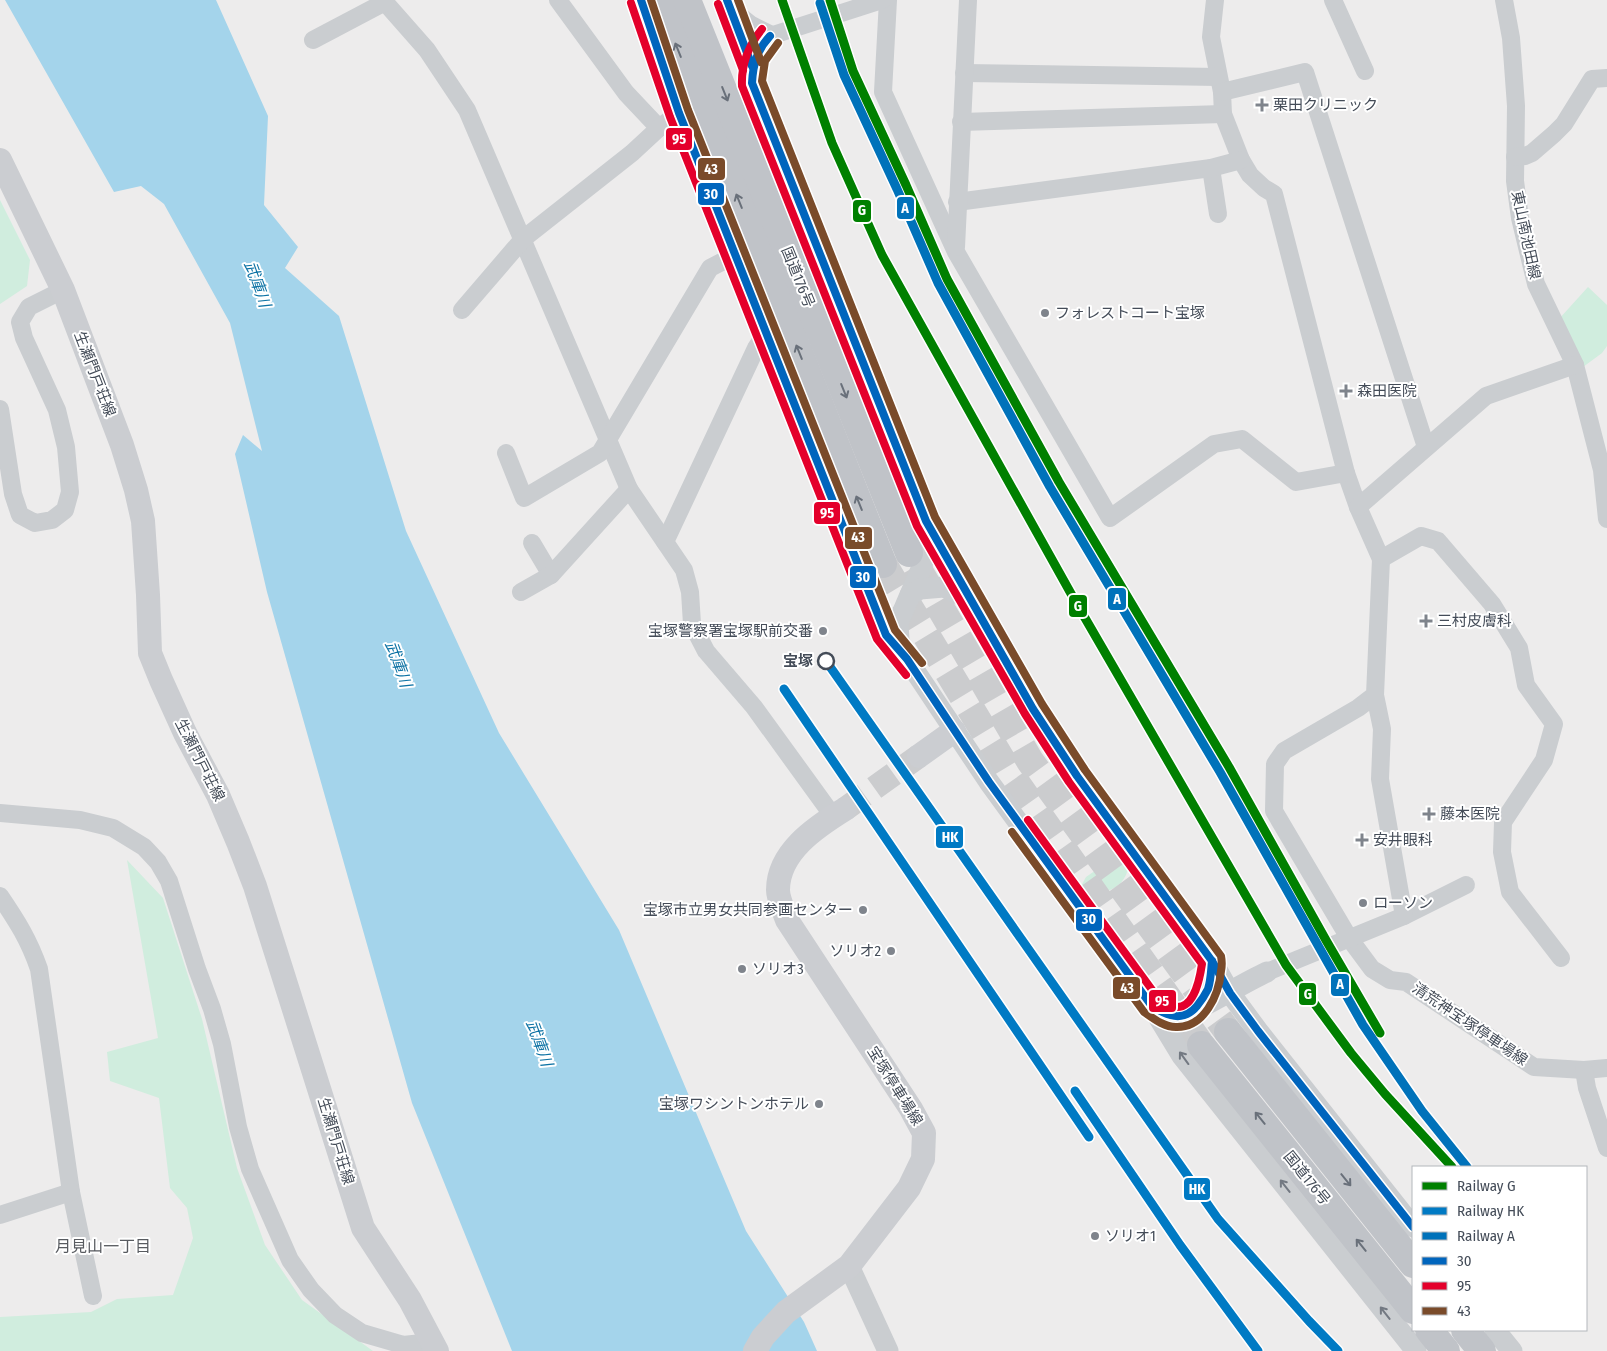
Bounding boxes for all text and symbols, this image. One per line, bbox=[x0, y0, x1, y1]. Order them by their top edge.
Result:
one-way arrow bbox=[673, 43, 683, 58]
one-way arrow bbox=[721, 86, 730, 101]
place label: 栗田クリニック bbox=[1273, 96, 1378, 114]
marker: 栗田クリニック bbox=[1255, 98, 1269, 112]
line badge: 95 bbox=[665, 127, 693, 151]
text: 95 bbox=[672, 131, 686, 148]
line badge: 43 bbox=[697, 157, 726, 181]
text: 43 bbox=[704, 161, 718, 178]
line badge: 30 bbox=[697, 182, 725, 206]
text: 30 bbox=[703, 186, 718, 203]
street label: 東山南池田線 bbox=[1508, 189, 1544, 281]
one-way arrow bbox=[733, 194, 743, 209]
line badge: A bbox=[896, 196, 915, 220]
line badge: G bbox=[852, 199, 872, 223]
text: A bbox=[900, 200, 909, 217]
text: G bbox=[858, 202, 866, 219]
street label: 国道176号 bbox=[778, 244, 818, 310]
water label: 武庫川 bbox=[240, 258, 275, 312]
place label: フォレストコート宝塚 bbox=[1055, 304, 1205, 322]
marker: フォレストコート宝塚 bbox=[1039, 307, 1051, 319]
street label: 生瀬門戸荘線 bbox=[70, 329, 120, 419]
one-way arrow bbox=[793, 345, 803, 360]
place label: 森田医院 bbox=[1357, 382, 1417, 400]
one-way arrow bbox=[840, 383, 849, 398]
marker: 森田医院 bbox=[1339, 384, 1353, 398]
one-way arrow bbox=[854, 495, 863, 511]
line badge: 95 bbox=[813, 501, 841, 525]
text: 95 bbox=[820, 505, 834, 522]
line badge: 43 bbox=[844, 526, 873, 550]
text: 43 bbox=[851, 529, 865, 546]
line badge: 30 bbox=[849, 565, 877, 589]
text: 30 bbox=[855, 569, 870, 586]
line badge: A bbox=[1107, 587, 1127, 611]
text: A bbox=[1112, 591, 1121, 608]
line badge: G bbox=[1068, 594, 1088, 618]
text: G bbox=[1074, 598, 1082, 615]
place label: 三村皮膚科 bbox=[1437, 612, 1512, 630]
marker: 三村皮膚科 bbox=[1419, 614, 1433, 628]
place label: 宝塚警察署宝塚駅前交番 bbox=[648, 622, 813, 640]
marker: 宝塚警察署宝塚駅前交番 bbox=[817, 625, 829, 637]
water label: 武庫川 bbox=[381, 638, 416, 692]
place label: 宝塚 bbox=[783, 652, 813, 670]
marker: 宝塚 bbox=[817, 652, 835, 670]
street label: 生瀬門戸荘線 bbox=[172, 716, 228, 804]
place label: 藤本医院 bbox=[1440, 805, 1500, 823]
marker: 藤本医院 bbox=[1422, 807, 1436, 821]
line badge: HK bbox=[935, 825, 964, 849]
text: HK bbox=[942, 829, 959, 846]
place label: 安井眼科 bbox=[1373, 831, 1433, 849]
marker: 安井眼科 bbox=[1355, 833, 1369, 847]
place label: ローソン bbox=[1373, 894, 1433, 912]
marker: ローソン bbox=[1357, 897, 1369, 909]
place label: 宝塚市立男女共同参画センター bbox=[643, 901, 853, 919]
marker: 宝塚市立男女共同参画センター bbox=[857, 904, 869, 916]
line badge: 30 bbox=[1075, 908, 1103, 932]
text: 30 bbox=[1081, 911, 1096, 928]
place label: ソリオ2 bbox=[829, 942, 881, 960]
marker: ソリオ2 bbox=[885, 945, 897, 957]
place label: ソリオ3 bbox=[752, 960, 804, 978]
marker: ソリオ3 bbox=[736, 963, 748, 975]
line badge: A bbox=[1330, 973, 1350, 997]
line badge: 43 bbox=[1112, 976, 1141, 1000]
text: A bbox=[1335, 976, 1344, 993]
street label: 清荒神宝塚停車場線 bbox=[1409, 979, 1531, 1069]
text: 43 bbox=[1120, 980, 1134, 997]
line badge: G bbox=[1298, 982, 1317, 1006]
text: G bbox=[1304, 986, 1312, 1003]
line badge: 95 bbox=[1148, 989, 1177, 1013]
text: 95 bbox=[1155, 993, 1169, 1010]
water label: 武庫川 bbox=[522, 1017, 557, 1071]
street label: 宝塚停車場線 bbox=[864, 1043, 926, 1129]
one-way arrow bbox=[1179, 1052, 1190, 1065]
street label: 生瀬門戸荘線 bbox=[314, 1095, 358, 1187]
place label: 宝塚ワシントンホテル bbox=[659, 1095, 809, 1113]
marker: 宝塚ワシントンホテル bbox=[813, 1098, 825, 1110]
one-way arrow bbox=[1254, 1112, 1265, 1125]
street label: 国道176号 bbox=[1280, 1147, 1334, 1209]
legend bbox=[1412, 1166, 1587, 1331]
one-way arrow bbox=[1340, 1173, 1351, 1186]
line badge: HK bbox=[1183, 1177, 1211, 1201]
text: Railway G bbox=[1457, 1177, 1516, 1195]
one-way arrow bbox=[1279, 1180, 1290, 1193]
text: HK bbox=[1189, 1181, 1206, 1198]
text: Railway HK bbox=[1457, 1202, 1524, 1220]
place label: ソリオ1 bbox=[1105, 1227, 1156, 1245]
text: Railway A bbox=[1457, 1227, 1515, 1245]
marker: ソリオ1 bbox=[1089, 1230, 1101, 1242]
district label: 月見山一丁目 bbox=[55, 1237, 151, 1256]
one-way arrow bbox=[1355, 1239, 1366, 1252]
text: 30 bbox=[1457, 1252, 1472, 1270]
text: 95 bbox=[1457, 1277, 1471, 1295]
text: 43 bbox=[1457, 1302, 1471, 1320]
one-way arrow bbox=[1380, 1307, 1391, 1320]

